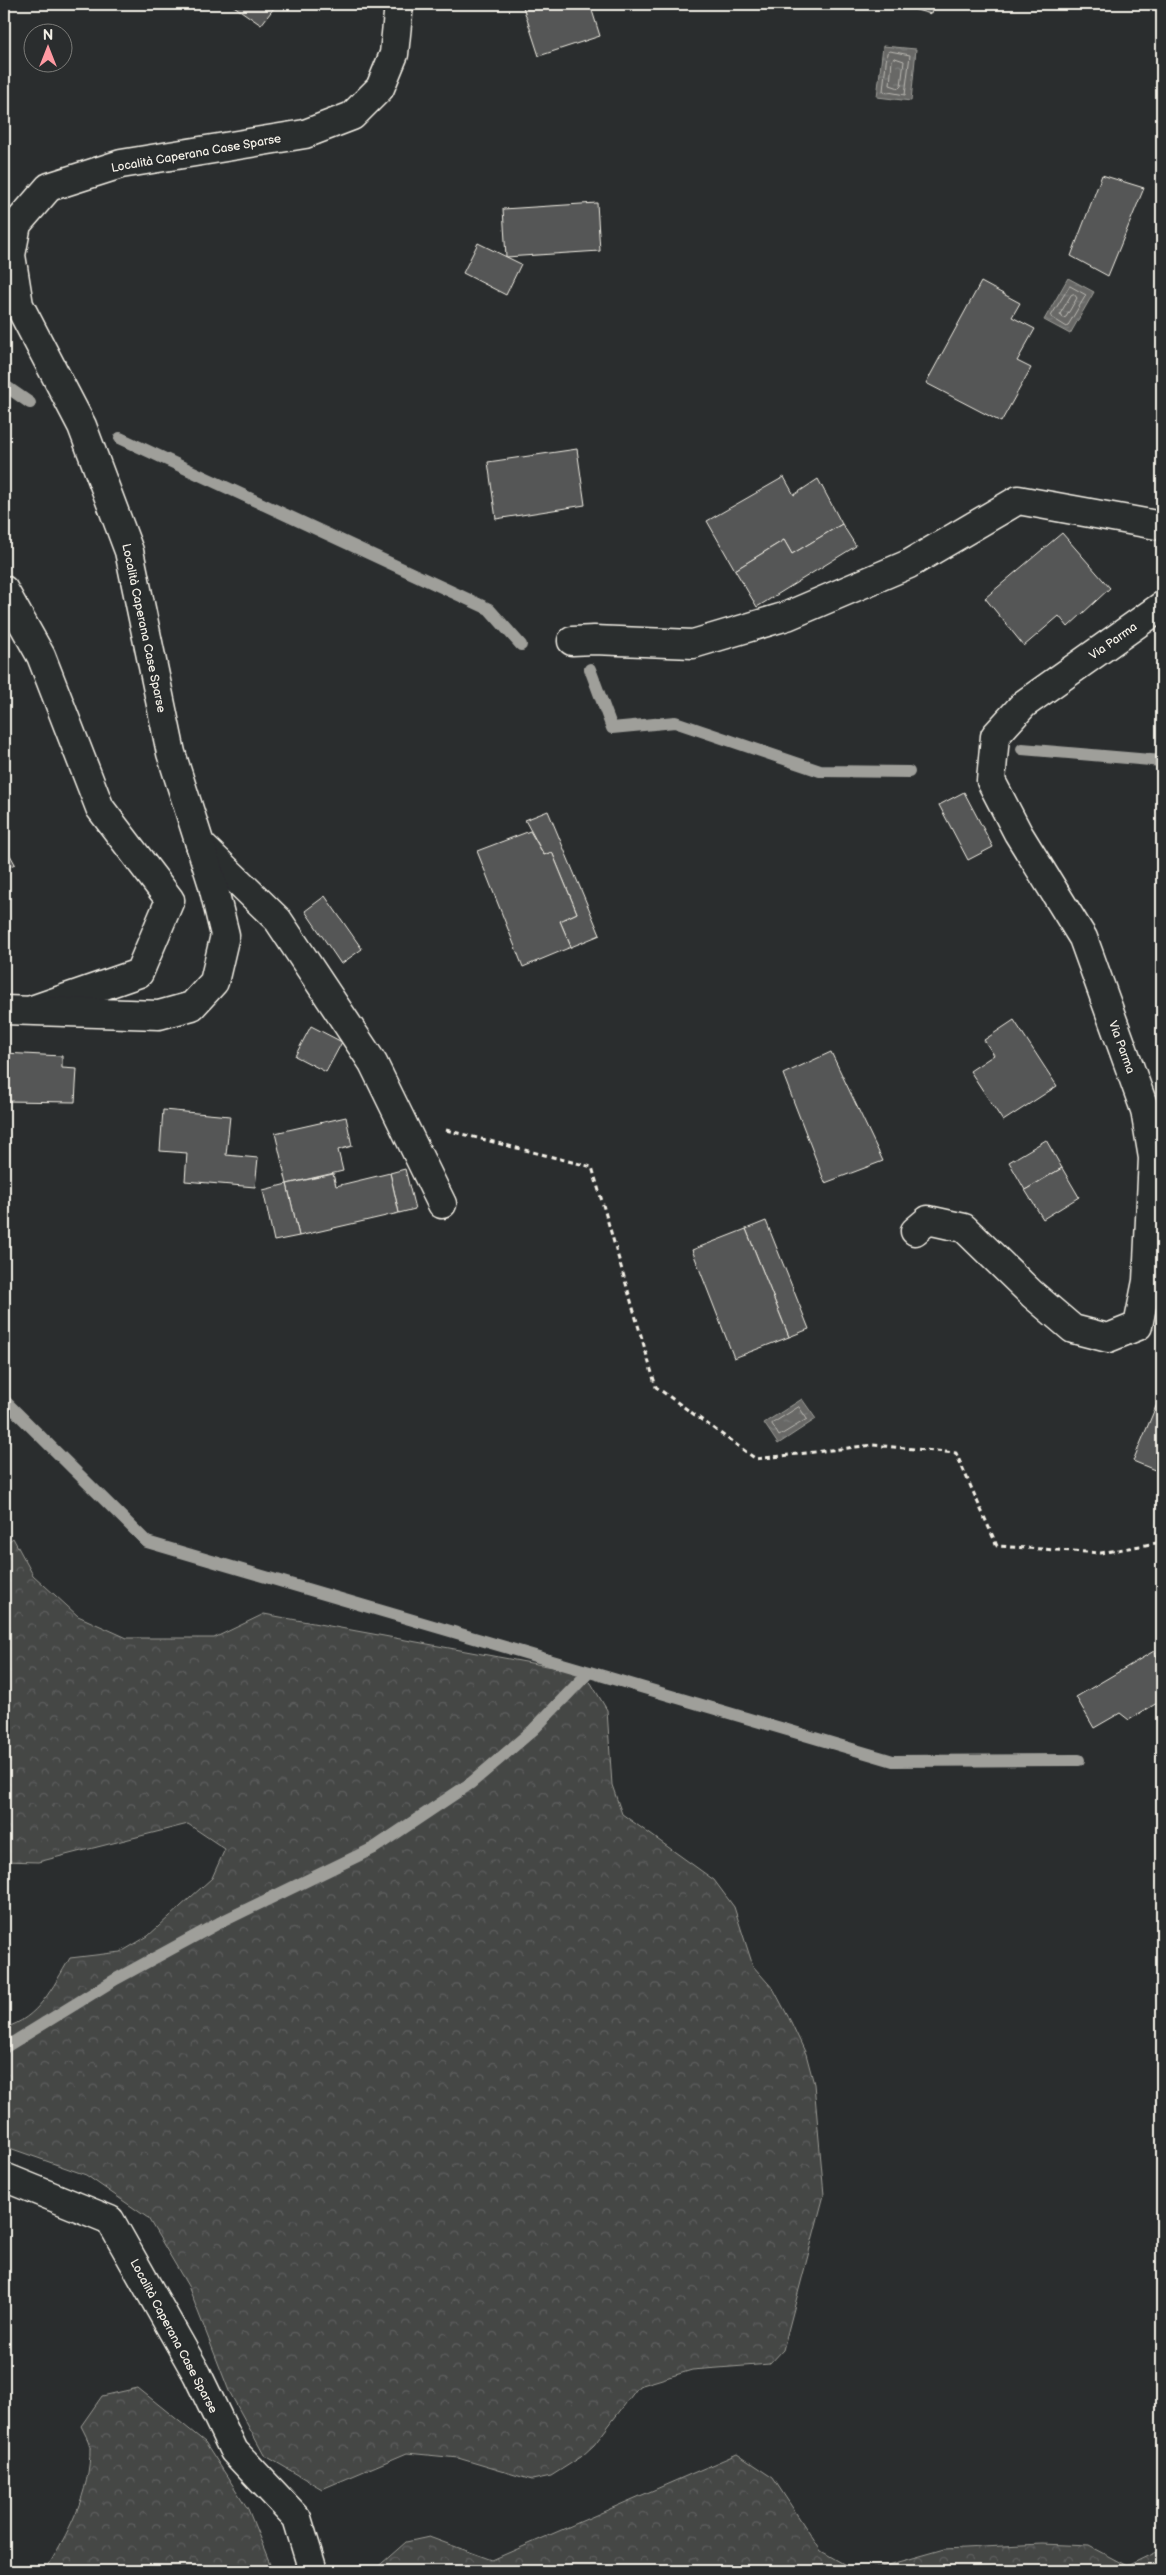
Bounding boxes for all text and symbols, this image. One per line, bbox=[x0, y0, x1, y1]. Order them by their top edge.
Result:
north arrow bbox=[22, 22, 72, 72]
text: N bbox=[43, 27, 53, 44]
street label: Località Caperana Case Sparse bbox=[110, 131, 282, 176]
street label: Località Caperana Case Sparse bbox=[118, 542, 169, 714]
street label: Via Parma bbox=[1086, 619, 1140, 663]
street label: Via Parma bbox=[1105, 1019, 1138, 1076]
street label: Località Caperana Case Sparse bbox=[126, 2257, 221, 2416]

